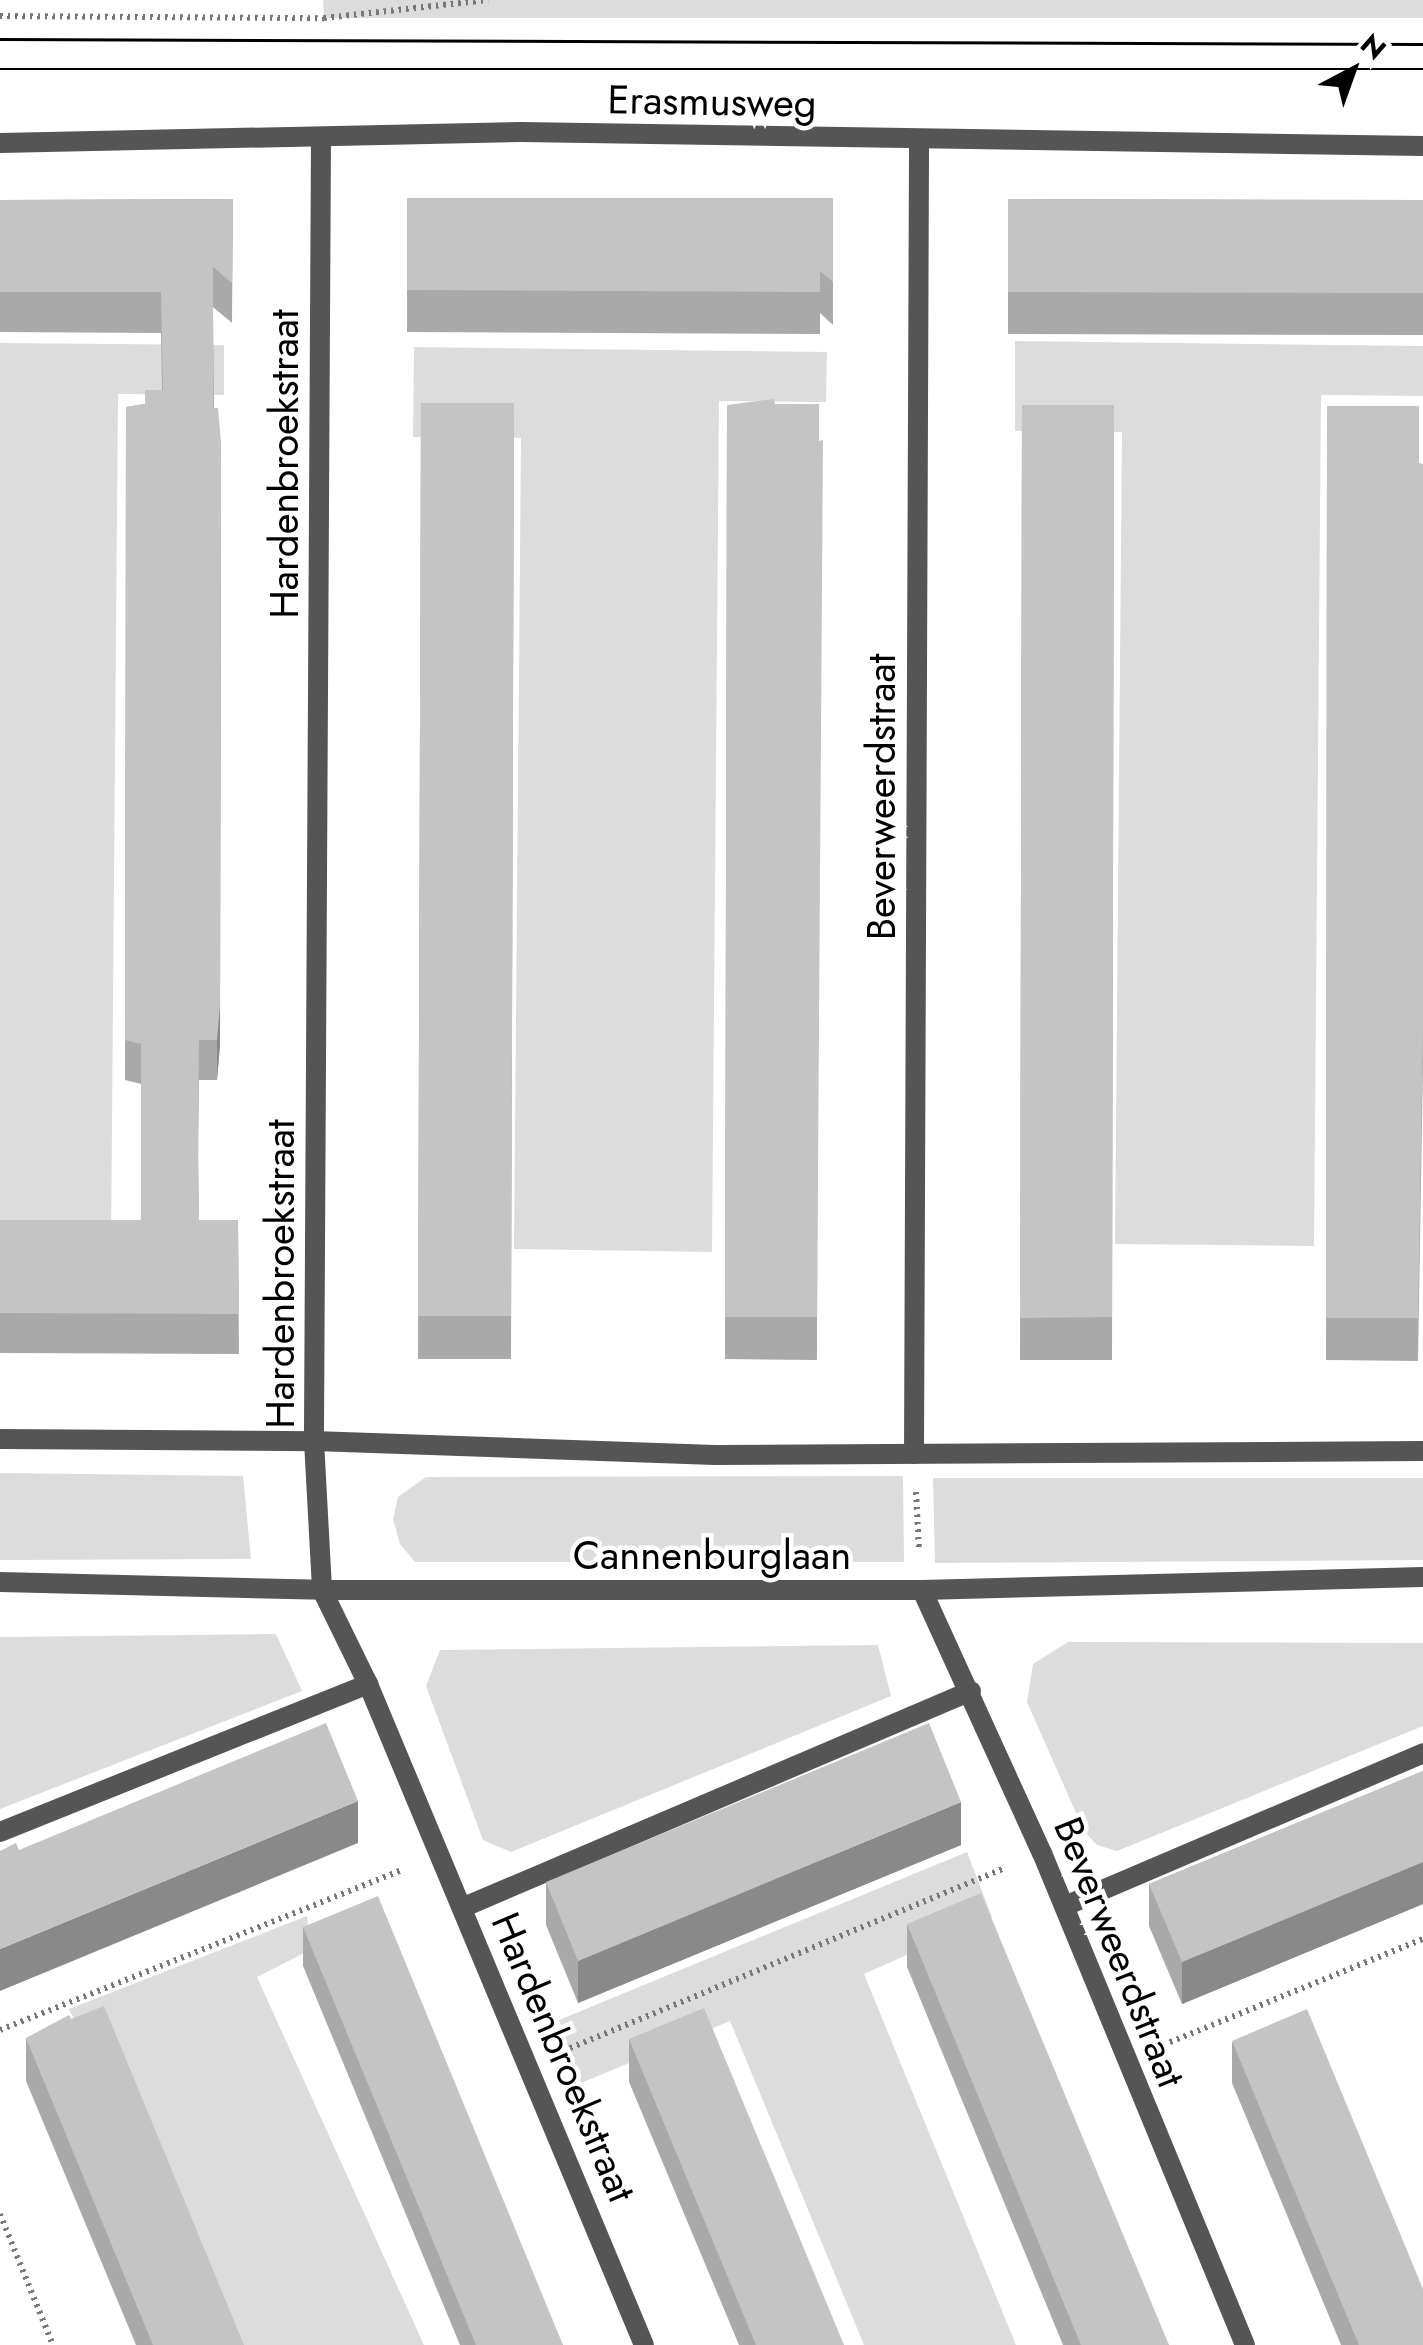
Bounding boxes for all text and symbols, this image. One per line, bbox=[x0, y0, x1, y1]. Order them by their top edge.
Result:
north arrow bbox=[1303, 20, 1403, 120]
text: N bbox=[1351, 24, 1395, 70]
street label: Erasmusweg bbox=[607, 75, 817, 127]
street label: Hardenbroekstraat bbox=[260, 309, 308, 619]
street label: Beverweerdstraat bbox=[857, 654, 905, 940]
street label: Hardenbroekstraat bbox=[256, 1119, 304, 1429]
street label: Cannenburglaan bbox=[573, 1531, 851, 1579]
street label: Beverweerdstraat bbox=[1044, 1810, 1196, 2094]
street label: Hardenbroekstraat bbox=[481, 1905, 647, 2209]

